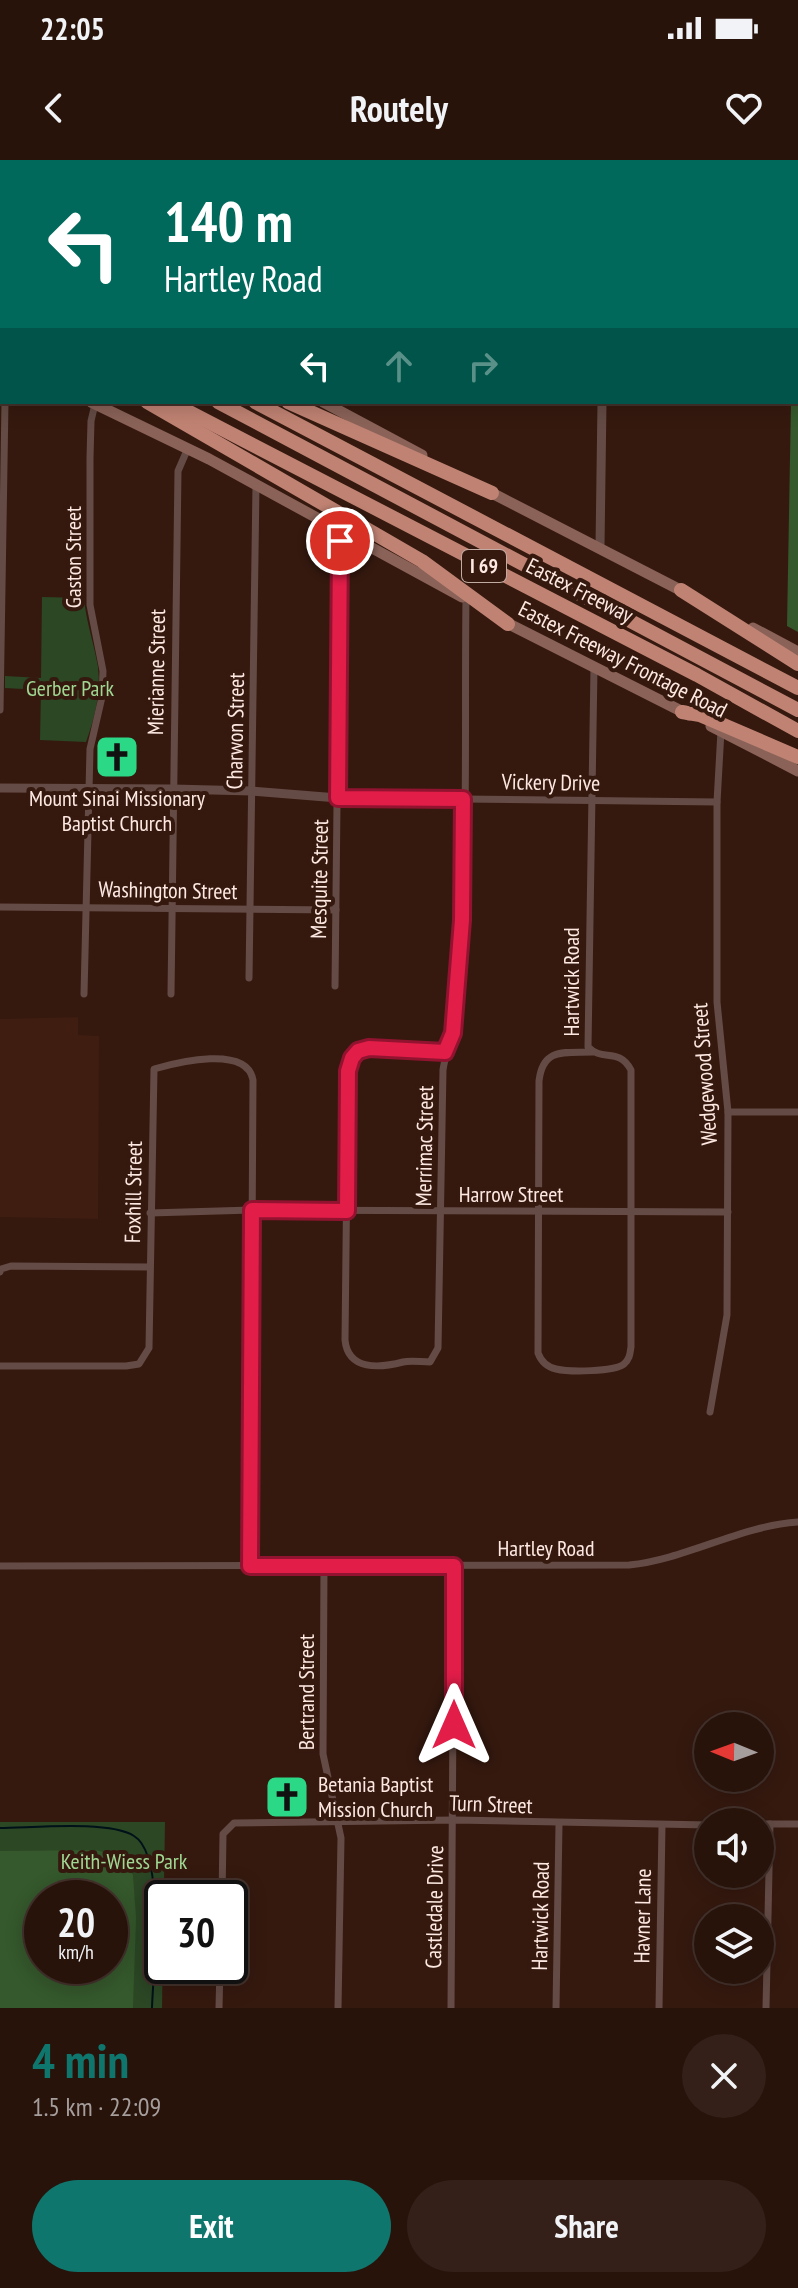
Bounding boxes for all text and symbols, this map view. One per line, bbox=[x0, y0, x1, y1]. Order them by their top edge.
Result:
text: 22:05 bbox=[40, 9, 105, 48]
text: Routely bbox=[350, 85, 448, 132]
icon: back bbox=[32, 86, 76, 130]
icon: heart bbox=[722, 86, 766, 130]
text: 140 m bbox=[164, 185, 293, 257]
icon: left bbox=[32, 192, 136, 296]
text: Hartley Road bbox=[164, 255, 323, 302]
icon: left bbox=[293, 344, 337, 388]
icon: ahead bbox=[377, 344, 421, 388]
icon: right bbox=[461, 344, 505, 388]
street label: Gaston Street bbox=[59, 506, 87, 608]
pin bbox=[306, 507, 374, 575]
icon: arrive bbox=[318, 519, 362, 563]
road number: I 69 bbox=[462, 550, 506, 582]
street label: Eastex Freeway bbox=[522, 551, 639, 629]
street label: Eastex Freeway Frontage Road bbox=[514, 594, 732, 724]
street label: Mierianne Street bbox=[141, 609, 171, 735]
street label: Charwon Street bbox=[220, 672, 250, 790]
park label: Gerber Park bbox=[26, 674, 114, 702]
church icon: Mount Sinai Missionary Baptist Church bbox=[93, 733, 141, 781]
street label: Vickery Drive bbox=[501, 767, 600, 797]
place label: Mount Sinai Missionary Baptist Church bbox=[29, 784, 206, 837]
street label: Mesquite Street bbox=[304, 819, 334, 939]
street label: Washington Street bbox=[98, 875, 238, 905]
street label: Hartwick Road bbox=[557, 928, 585, 1037]
street label: Wedgewood Street bbox=[685, 1002, 723, 1146]
street label: Merrimac Street bbox=[409, 1085, 439, 1207]
street label: Foxhill Street bbox=[118, 1141, 148, 1243]
street label: Harrow Street bbox=[459, 1180, 563, 1208]
street label: Hartley Road bbox=[498, 1534, 594, 1562]
street label: Bertrand Street bbox=[292, 1634, 320, 1750]
position arrow bbox=[412, 1683, 496, 1767]
north arrow bbox=[694, 1712, 774, 1792]
map controls bbox=[694, 1712, 774, 1984]
place label: Betania Baptist Mission Church bbox=[318, 1770, 433, 1823]
church icon: Betania Baptist Mission Church bbox=[263, 1773, 311, 1821]
street label: Turn Street bbox=[449, 1789, 533, 1819]
button: sound bbox=[694, 1808, 774, 1888]
street label: Castledale Drive bbox=[419, 1845, 449, 1969]
park label: Keith-Wiess Park bbox=[61, 1847, 188, 1875]
street label: Hartwick Road bbox=[525, 1861, 555, 1971]
street label: Havner Lane bbox=[627, 1868, 657, 1964]
speed limit sign: 30 bbox=[144, 1880, 248, 1984]
text: 20 bbox=[57, 1896, 95, 1948]
button: layers bbox=[694, 1904, 774, 1984]
text: km/h bbox=[58, 1939, 94, 1965]
text: 4 min bbox=[32, 2029, 129, 2091]
button: close bbox=[682, 2034, 766, 2118]
text: 1.5 km · 22:09 bbox=[32, 2090, 161, 2123]
button: Exit bbox=[32, 2180, 391, 2272]
button: Share bbox=[407, 2180, 766, 2272]

